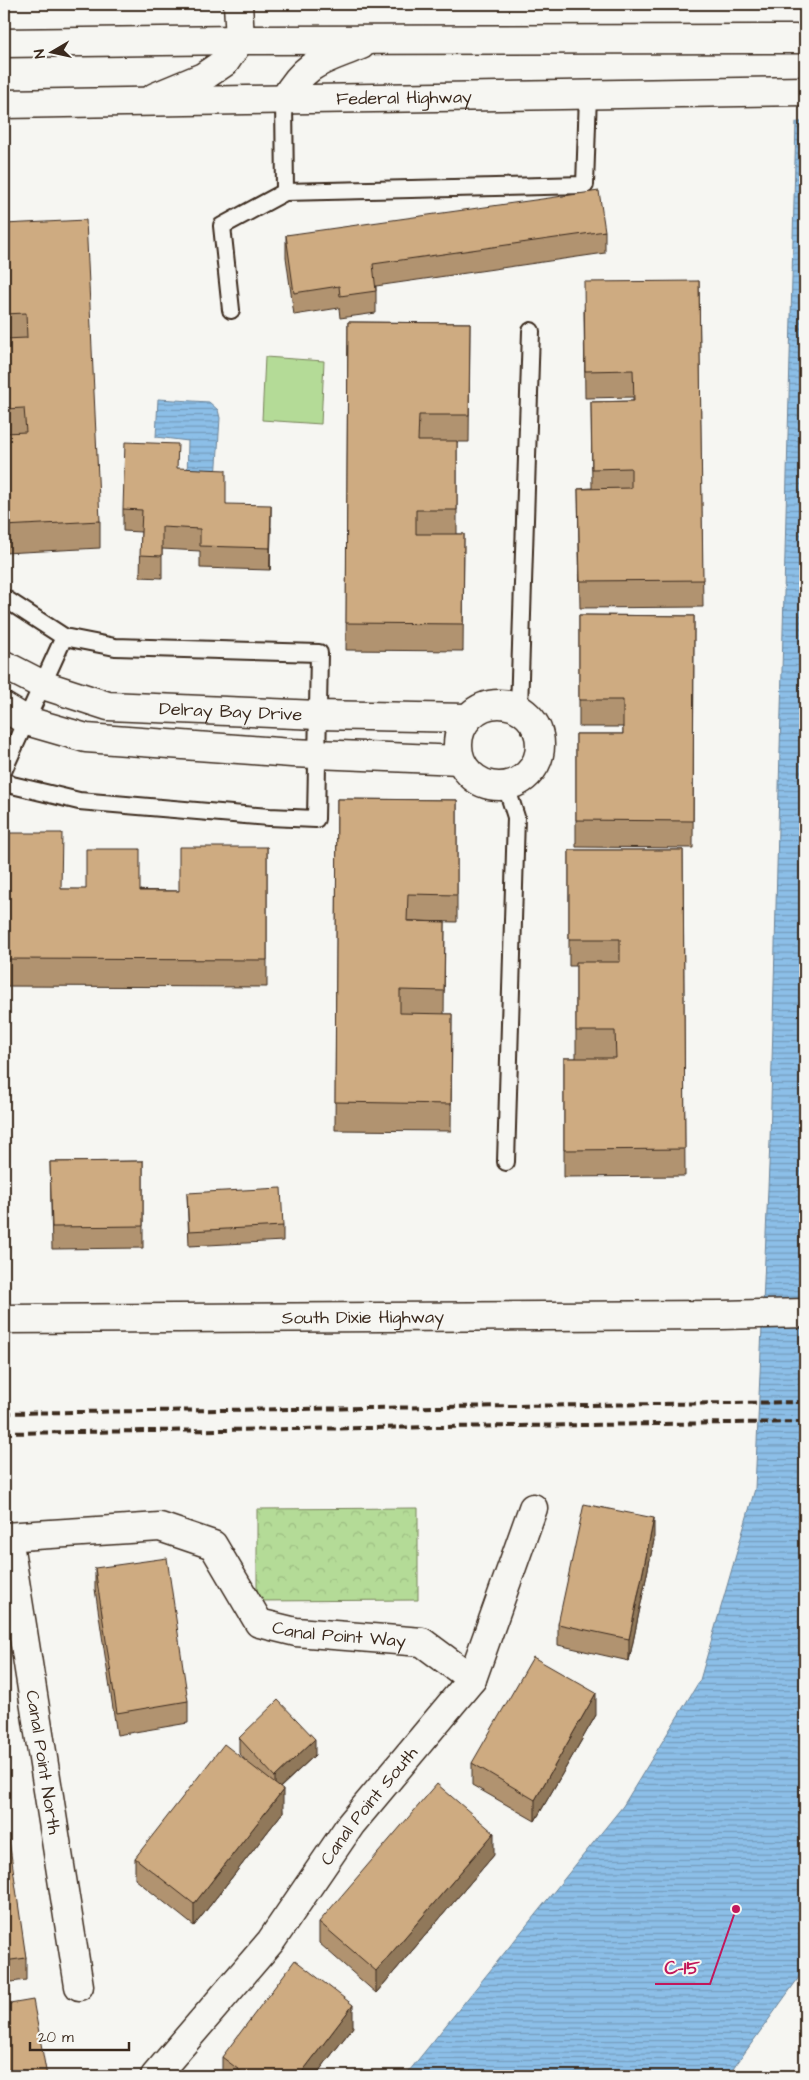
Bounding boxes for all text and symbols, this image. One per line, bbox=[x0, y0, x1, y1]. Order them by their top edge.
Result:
north arrow bbox=[28, 28, 78, 78]
text: N bbox=[30, 48, 51, 60]
street label: Federal Highway bbox=[336, 84, 472, 112]
street label: Delray Bay Drive bbox=[159, 696, 303, 727]
street label: South Dixie Highway bbox=[282, 1305, 444, 1331]
street label: Canal Point Way bbox=[270, 1615, 407, 1655]
street label: Canal Point North bbox=[19, 1688, 67, 1836]
street label: Canal Point South bbox=[314, 1741, 424, 1870]
callout: C-15 bbox=[655, 1950, 710, 1984]
text: C-15 bbox=[664, 1955, 700, 1982]
scale bar bbox=[30, 2020, 129, 2052]
text: 20 m bbox=[38, 2027, 74, 2048]

